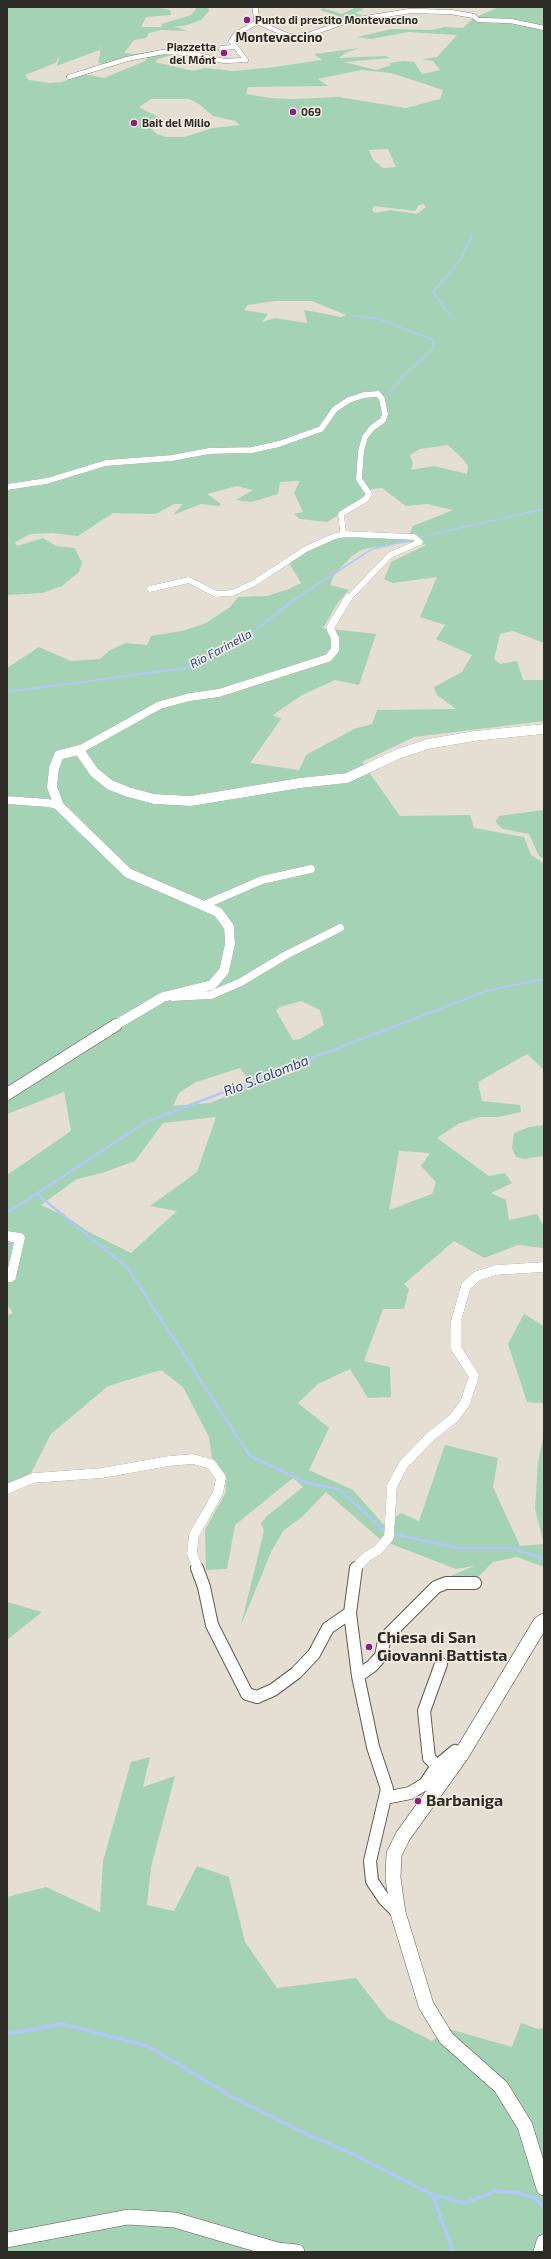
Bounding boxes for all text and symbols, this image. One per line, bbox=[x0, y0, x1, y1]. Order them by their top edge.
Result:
place label: Punto di prestito Montevaccino bbox=[255, 13, 418, 27]
marker: Punto di prestito Montevaccino bbox=[242, 15, 252, 25]
district label: Montevaccino bbox=[236, 30, 322, 46]
place label: Piazzetta del Mónt bbox=[167, 40, 216, 66]
marker: Piazzetta del Mónt bbox=[219, 48, 229, 58]
place label: 069 bbox=[301, 105, 321, 119]
marker: 069 bbox=[288, 107, 298, 117]
place label: Bait del Milio bbox=[142, 116, 210, 130]
marker: Bait del Milio bbox=[129, 118, 139, 128]
water label: Rio Farinella bbox=[188, 627, 254, 671]
water label: Rio S.Colomba bbox=[221, 1052, 311, 1100]
place label: Chiesa di San Giovanni Battista bbox=[377, 1628, 507, 1666]
marker: Chiesa di San Giovanni Battista bbox=[364, 1642, 374, 1652]
place label: Barbaniga bbox=[426, 1791, 503, 1811]
marker: Barbaniga bbox=[413, 1796, 423, 1806]

